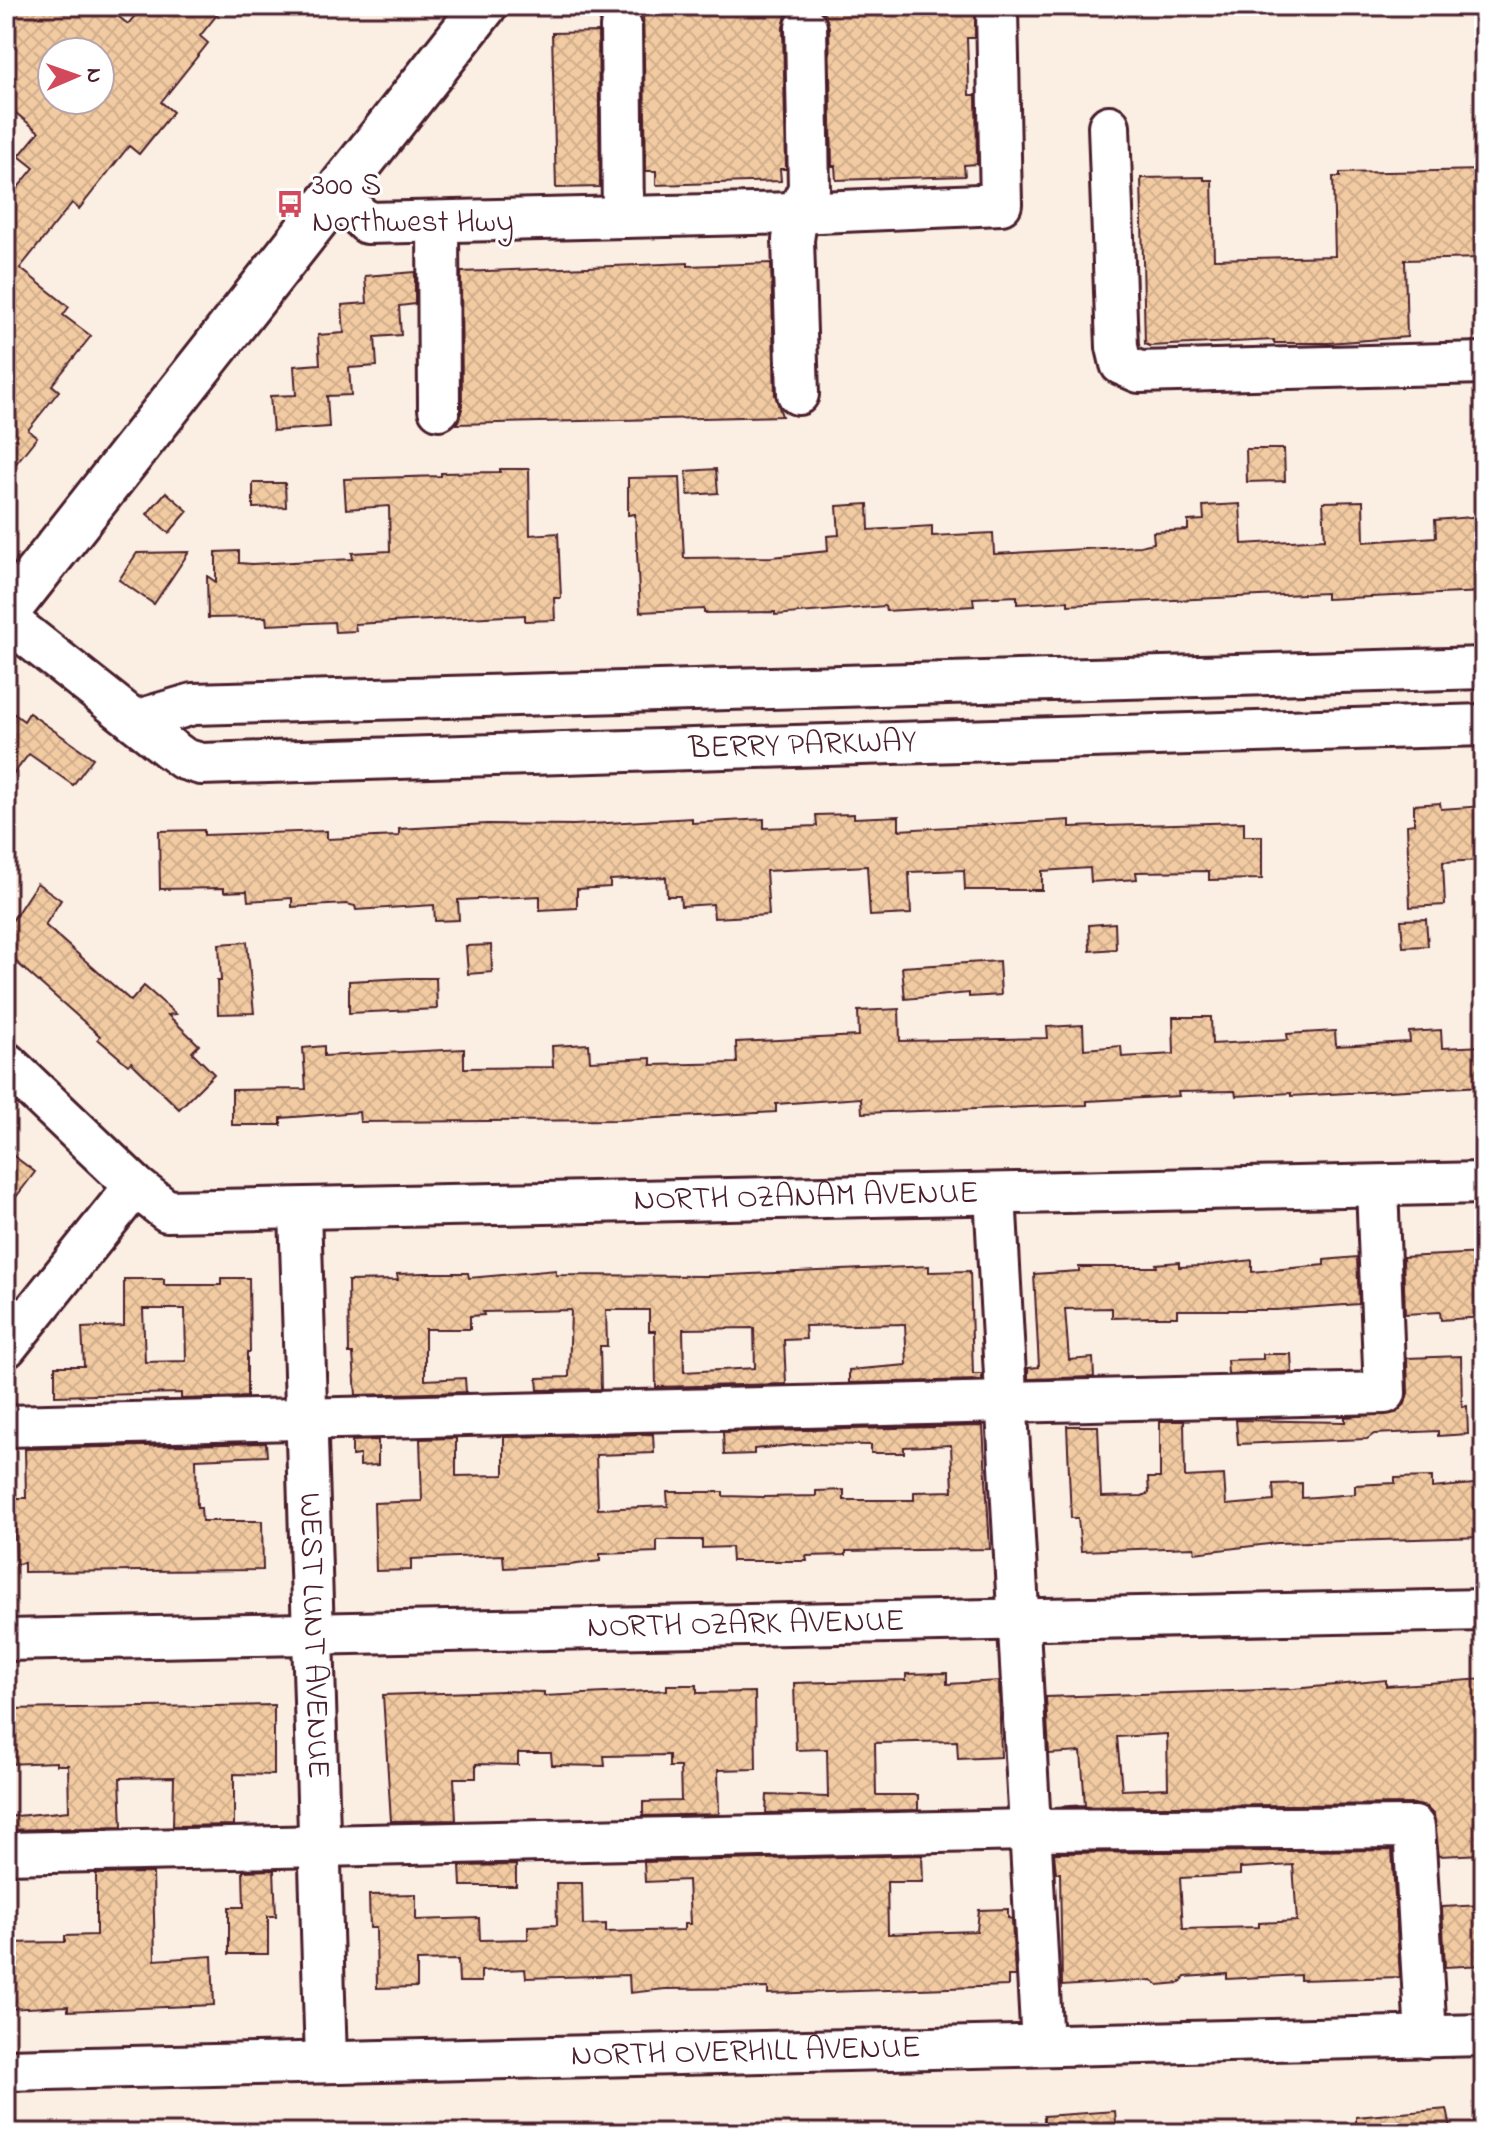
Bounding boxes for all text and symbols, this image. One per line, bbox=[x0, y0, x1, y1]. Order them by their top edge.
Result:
north arrow bbox=[36, 36, 116, 116]
text: N bbox=[77, 67, 109, 83]
place label: 300 S Northwest Hwy bbox=[312, 163, 514, 247]
bus stop icon: 300 S Northwest Hwy bbox=[275, 189, 305, 219]
street label: BERRY PARKWAY bbox=[687, 719, 917, 773]
street label: NORTH OZANAM AVENUE bbox=[633, 1170, 979, 1225]
street label: WEST LUNT AVENUE bbox=[285, 1492, 341, 1780]
street label: NORTH OZARK AVENUE bbox=[587, 1598, 905, 1652]
street label: NORTH OVERHILL AVENUE bbox=[570, 2025, 921, 2080]

